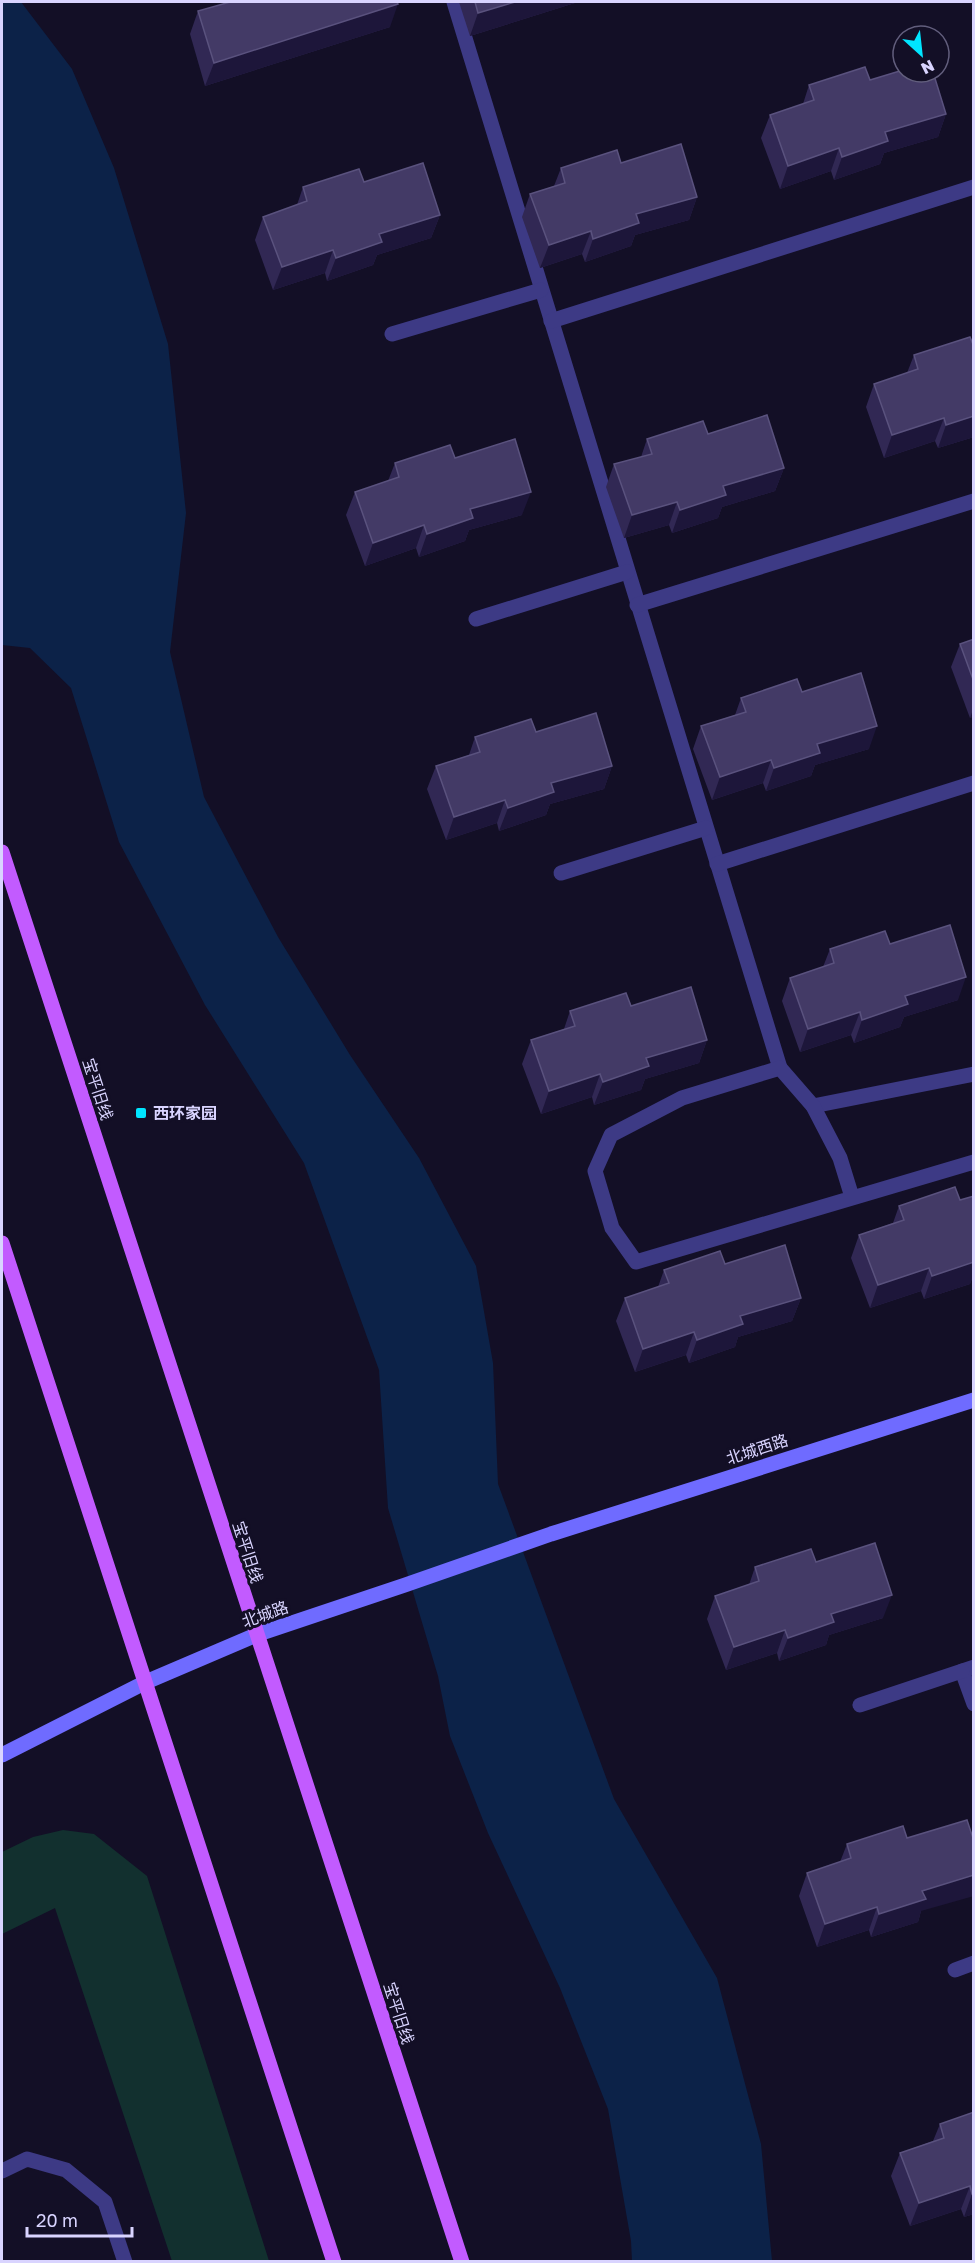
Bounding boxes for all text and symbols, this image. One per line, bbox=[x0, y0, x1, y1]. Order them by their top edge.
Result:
north arrow bbox=[891, 24, 951, 84]
text: N bbox=[918, 56, 938, 79]
street label: 宝平旧线 bbox=[79, 1055, 117, 1123]
place label: 西环家园 bbox=[153, 1103, 217, 1123]
marker: 西环家园 bbox=[134, 1106, 148, 1120]
street label: 北城西路 bbox=[723, 1430, 791, 1468]
street label: 宝平旧线 bbox=[229, 1518, 267, 1586]
street label: 北城路 bbox=[239, 1596, 291, 1632]
street label: 宝平旧线 bbox=[380, 1979, 418, 2047]
scale bar bbox=[27, 2200, 132, 2238]
text: 20 m bbox=[36, 2209, 78, 2231]

